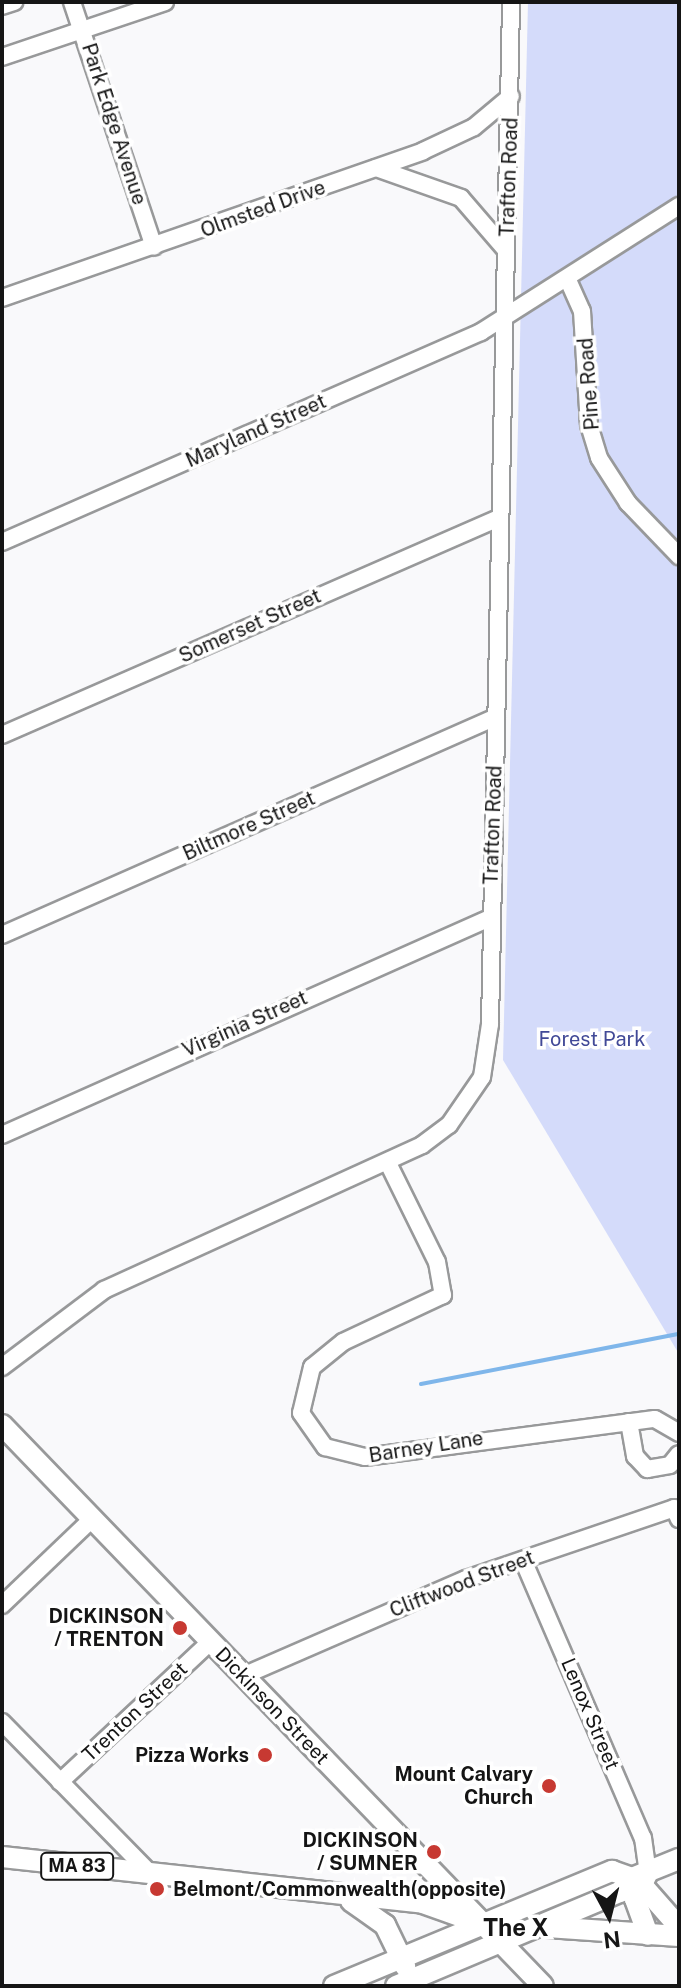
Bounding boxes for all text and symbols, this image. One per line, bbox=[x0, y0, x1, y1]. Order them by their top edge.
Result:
street label: Park Edge Avenue bbox=[77, 40, 151, 208]
street label: Trafton Road bbox=[495, 117, 523, 237]
street label: Olmsted Drive bbox=[197, 175, 329, 243]
street label: Pine Road bbox=[574, 337, 604, 431]
street label: Maryland Street bbox=[182, 389, 330, 473]
street label: Somerset Street bbox=[175, 584, 325, 668]
street label: Trafton Road bbox=[479, 765, 507, 885]
street label: Biltmore Street bbox=[179, 786, 319, 866]
street label: Virginia Street bbox=[179, 986, 311, 1062]
park label: Forest Park bbox=[539, 1027, 645, 1051]
street label: Barney Lane bbox=[367, 1426, 485, 1468]
street label: Cliftwood Street bbox=[386, 1545, 538, 1623]
place label: DICKINSON / TRENTON bbox=[48, 1604, 164, 1651]
marker: DICKINSON / TRENTON bbox=[171, 1619, 189, 1637]
street label: Dickinson Street bbox=[210, 1642, 334, 1770]
street label: Lenox Street bbox=[556, 1654, 624, 1774]
street label: Trenton Street bbox=[77, 1657, 193, 1767]
place label: Pizza Works bbox=[135, 1743, 249, 1767]
marker: Pizza Works bbox=[256, 1746, 274, 1764]
place label: Mount Calvary Church bbox=[395, 1762, 533, 1809]
marker: Mount Calvary Church bbox=[540, 1777, 558, 1795]
place label: DICKINSON / SUMNER bbox=[302, 1828, 418, 1875]
marker: DICKINSON / SUMNER bbox=[425, 1843, 443, 1861]
road number: MA 83 bbox=[39, 1852, 115, 1880]
north arrow bbox=[569, 1876, 649, 1956]
place label: Belmont/Commonwealth(opposite) bbox=[173, 1877, 507, 1901]
marker: Belmont/Commonwealth(opposite) bbox=[148, 1880, 166, 1898]
district label: The X bbox=[483, 1914, 549, 1942]
text: N bbox=[602, 1926, 622, 1954]

